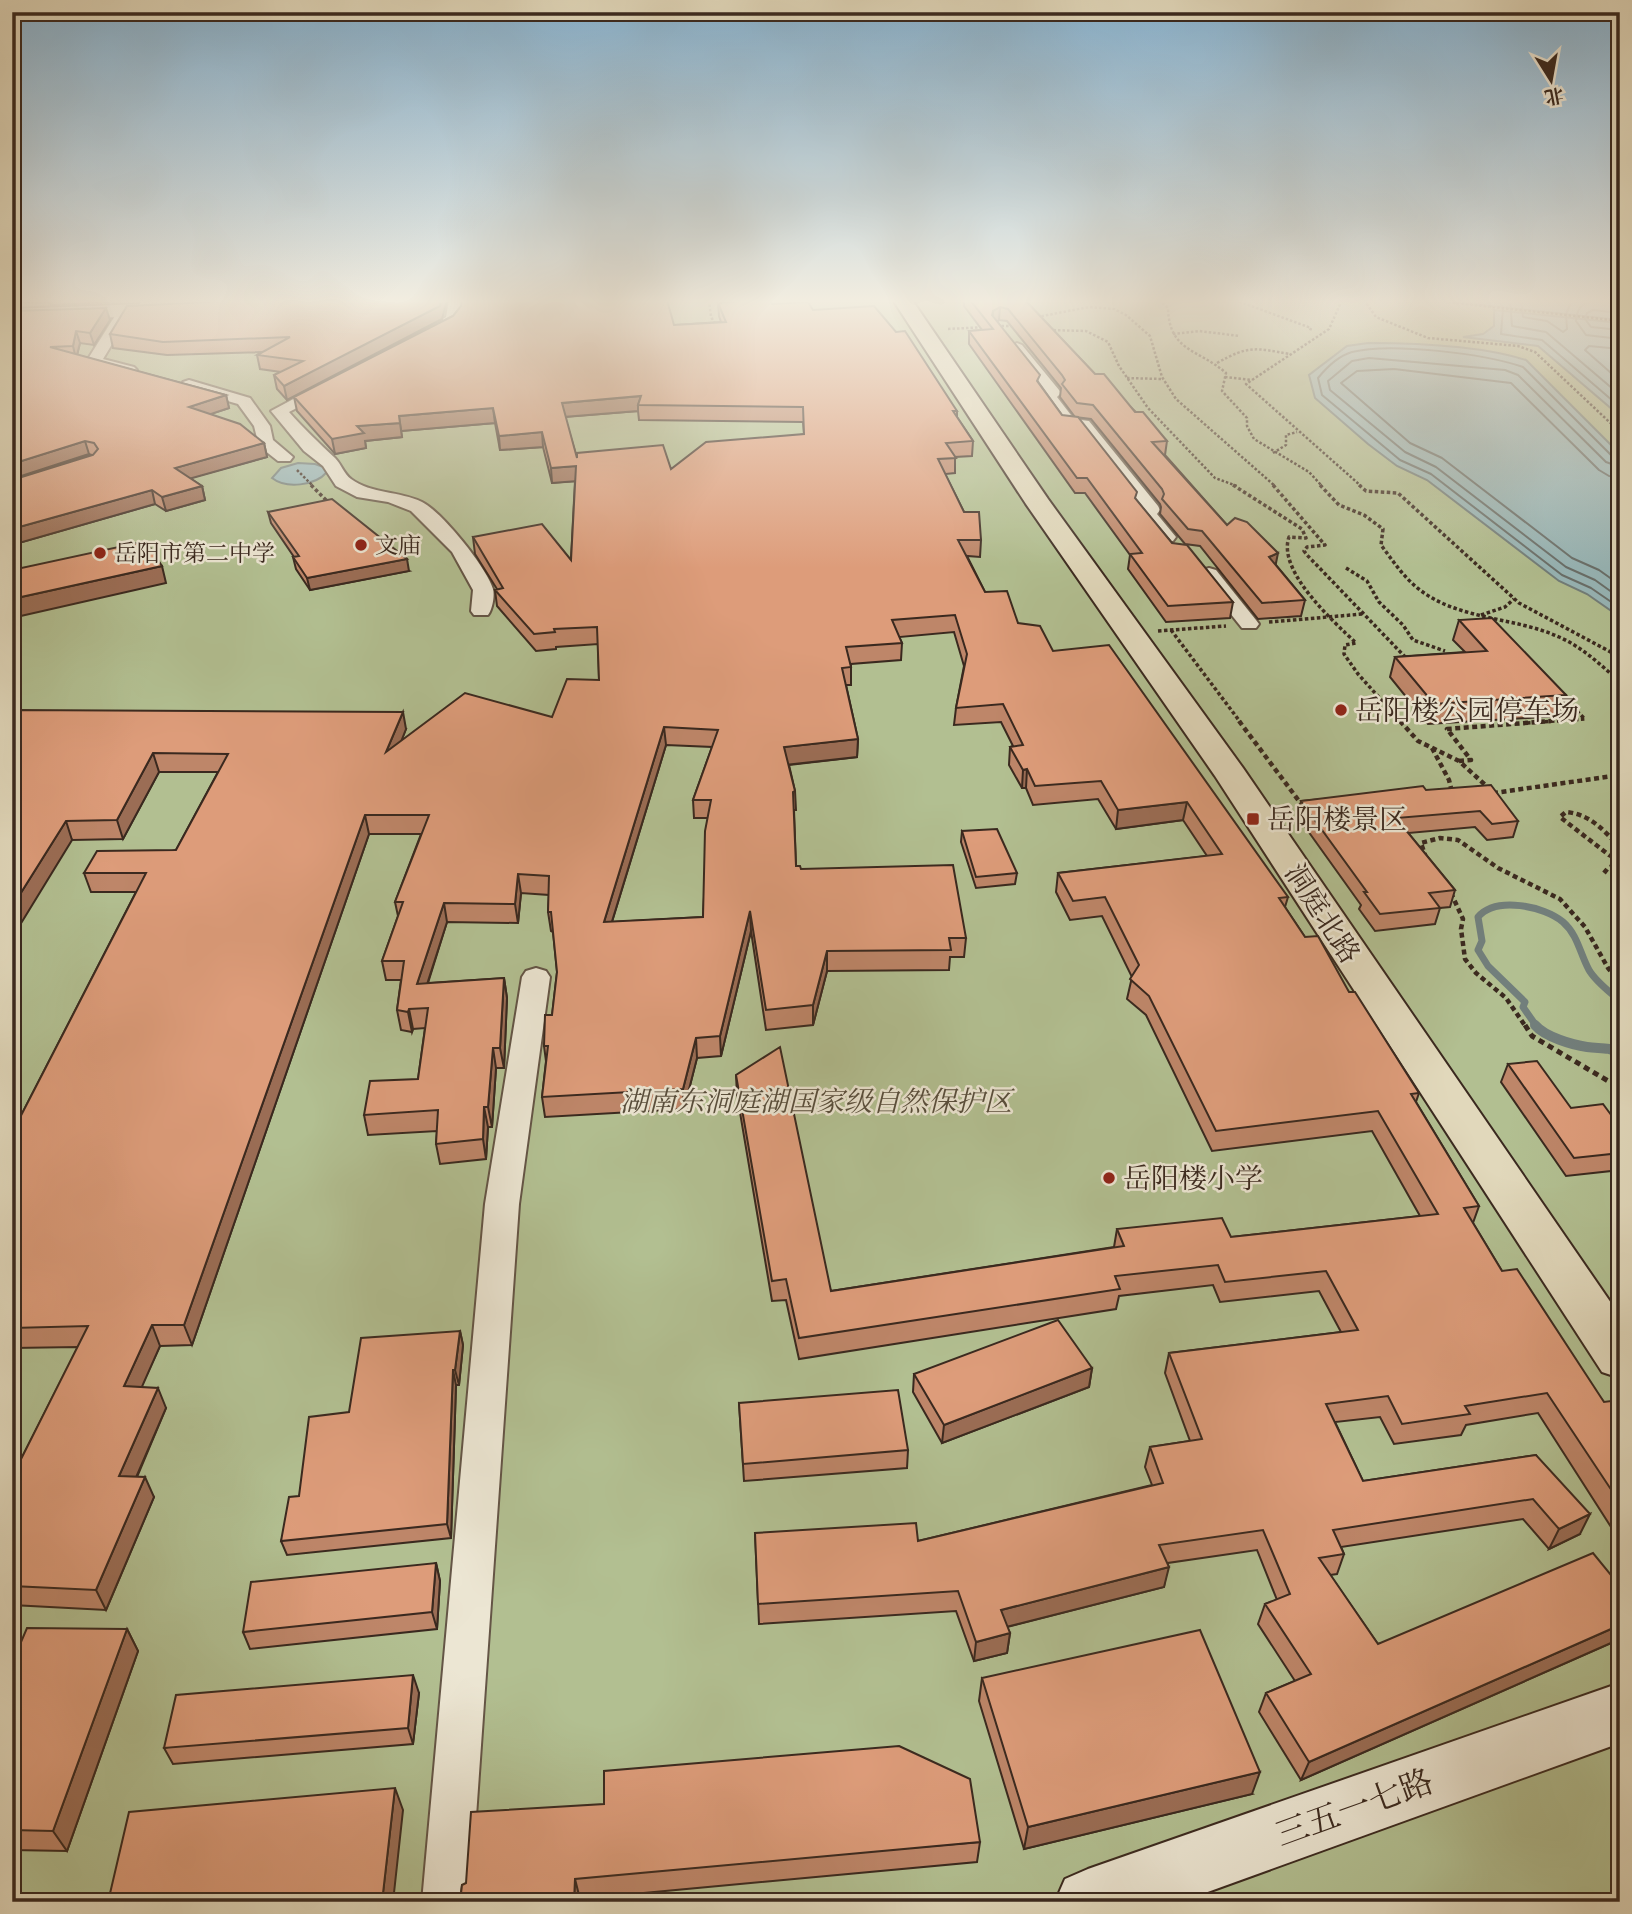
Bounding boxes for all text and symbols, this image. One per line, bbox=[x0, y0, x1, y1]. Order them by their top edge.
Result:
north arrow bbox=[1516, 46, 1586, 116]
text: 北 bbox=[1542, 82, 1566, 110]
place label: 文庙 bbox=[375, 530, 421, 560]
marker: 文庙 bbox=[353, 537, 369, 553]
place label: 岳阳市第二中学 bbox=[114, 538, 275, 568]
marker: 岳阳市第二中学 bbox=[92, 545, 108, 561]
place label: 岳阳楼公园停车场 bbox=[1355, 692, 1579, 728]
marker: 岳阳楼公园停车场 bbox=[1333, 702, 1349, 718]
place label: 岳阳楼景区 bbox=[1267, 801, 1407, 837]
marker: 岳阳楼景区 bbox=[1245, 811, 1261, 827]
street label: 洞庭北路 bbox=[1277, 856, 1369, 970]
park label: 湖南东洞庭湖国家级自然保护区 bbox=[620, 1083, 1015, 1119]
place label: 岳阳楼小学 bbox=[1123, 1160, 1263, 1196]
marker: 岳阳楼小学 bbox=[1101, 1170, 1117, 1186]
street label: 三五一七路 bbox=[1269, 1759, 1439, 1856]

